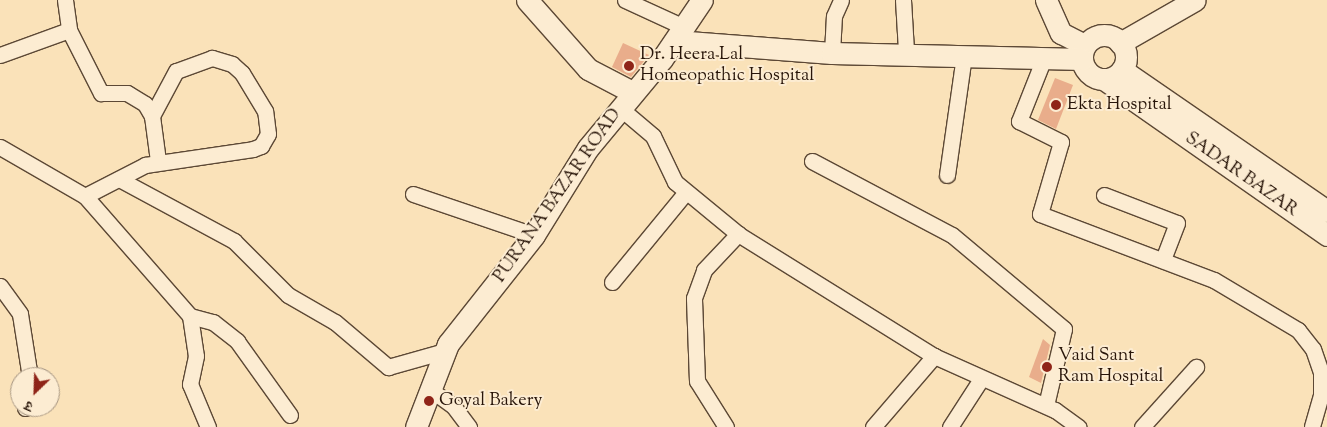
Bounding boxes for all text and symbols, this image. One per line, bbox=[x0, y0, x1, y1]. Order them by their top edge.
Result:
place label: Dr. Heera Lal Homeopathic Hospital bbox=[640, 45, 814, 88]
marker: Dr. Heera Lal Homeopathic Hospital bbox=[622, 59, 636, 73]
place label: Ekta Hospital bbox=[1067, 94, 1172, 116]
marker: Ekta Hospital bbox=[1049, 98, 1063, 112]
street label: PURANA BAZAR ROAD bbox=[490, 105, 626, 287]
street label: SADAR BAZAR bbox=[1180, 128, 1302, 222]
place label: Vaid Sant Ram Hospital bbox=[1058, 346, 1164, 388]
marker: Vaid Sant Ram Hospital bbox=[1040, 360, 1054, 374]
north arrow bbox=[10, 367, 60, 417]
place label: Goyal Bakery bbox=[439, 390, 542, 412]
text: उ bbox=[22, 394, 37, 415]
marker: Goyal Bakery bbox=[423, 395, 435, 407]

